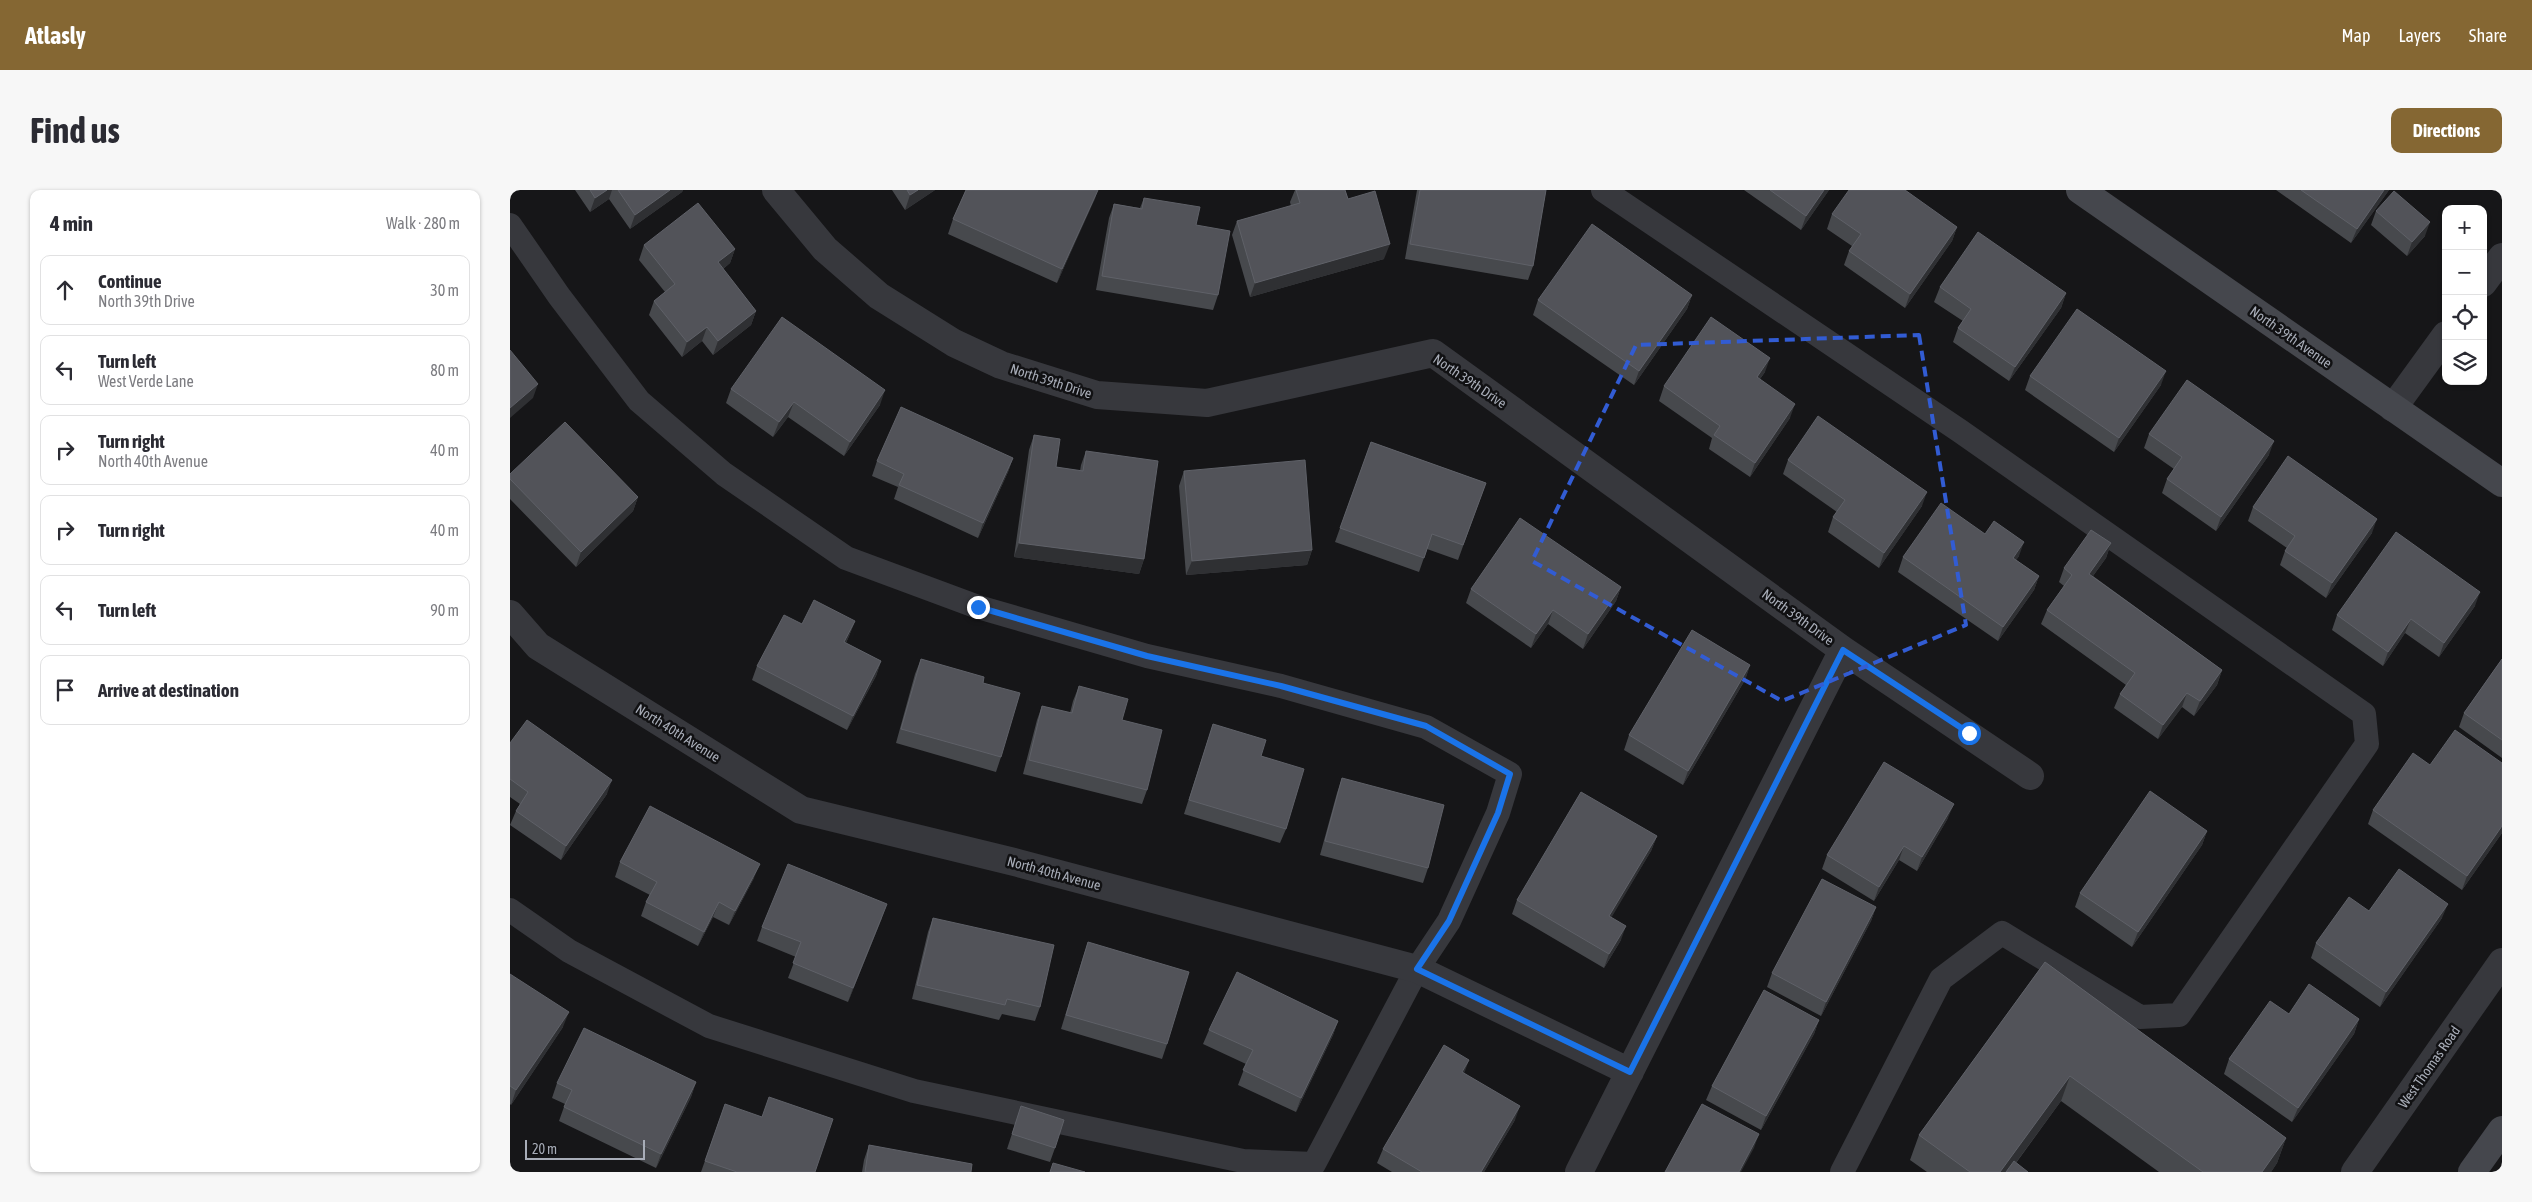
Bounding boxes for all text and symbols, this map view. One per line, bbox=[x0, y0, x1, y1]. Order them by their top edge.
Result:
text: Atlasly bbox=[25, 22, 86, 49]
text: Map bbox=[2341, 25, 2370, 46]
text: Layers bbox=[2398, 25, 2441, 46]
text: Share bbox=[2469, 25, 2507, 46]
button: Directions bbox=[2391, 108, 2502, 153]
text: Find us bbox=[30, 110, 120, 150]
map controls bbox=[2442, 205, 2487, 385]
button: + bbox=[2442, 205, 2487, 250]
text: 4 min bbox=[50, 211, 93, 235]
text: Walk · 280 m bbox=[386, 214, 460, 232]
button: − bbox=[2442, 250, 2487, 295]
text: Continue bbox=[98, 270, 162, 292]
icon: ahead bbox=[51, 276, 79, 304]
text: 30 m bbox=[430, 281, 459, 299]
text: North 39th Drive bbox=[98, 292, 195, 310]
button: locate bbox=[2442, 295, 2487, 340]
street label: North 39th Avenue bbox=[2247, 303, 2335, 371]
button: layers bbox=[2442, 340, 2487, 385]
text: Turn left bbox=[98, 350, 156, 372]
street label: North 39th Drive bbox=[1430, 351, 1510, 411]
icon: left bbox=[51, 356, 79, 384]
street label: North 39th Drive bbox=[1008, 360, 1094, 402]
text: 80 m bbox=[430, 361, 459, 379]
text: West Verde Lane bbox=[98, 372, 194, 390]
text: Turn right bbox=[98, 430, 165, 452]
icon: right bbox=[51, 436, 79, 464]
text: 40 m bbox=[430, 441, 459, 459]
text: North 40th Avenue bbox=[98, 452, 208, 470]
icon: right bbox=[51, 516, 79, 544]
text: Turn right bbox=[98, 519, 165, 541]
text: 40 m bbox=[430, 521, 459, 539]
street label: North 39th Drive bbox=[1759, 586, 1837, 648]
icon: left bbox=[51, 596, 79, 624]
route end bbox=[967, 596, 990, 619]
text: Turn left bbox=[98, 599, 156, 621]
text: 90 m bbox=[430, 601, 459, 619]
icon: arrive bbox=[51, 676, 79, 704]
text: Arrive at destination bbox=[98, 679, 239, 701]
street label: North 40th Avenue bbox=[633, 701, 723, 765]
route start bbox=[1958, 722, 1981, 745]
street label: North 40th Avenue bbox=[1005, 853, 1103, 893]
street label: West Thomas Road bbox=[2395, 1023, 2463, 1111]
scale bar bbox=[525, 1137, 645, 1160]
text: 20 m bbox=[532, 1141, 557, 1157]

